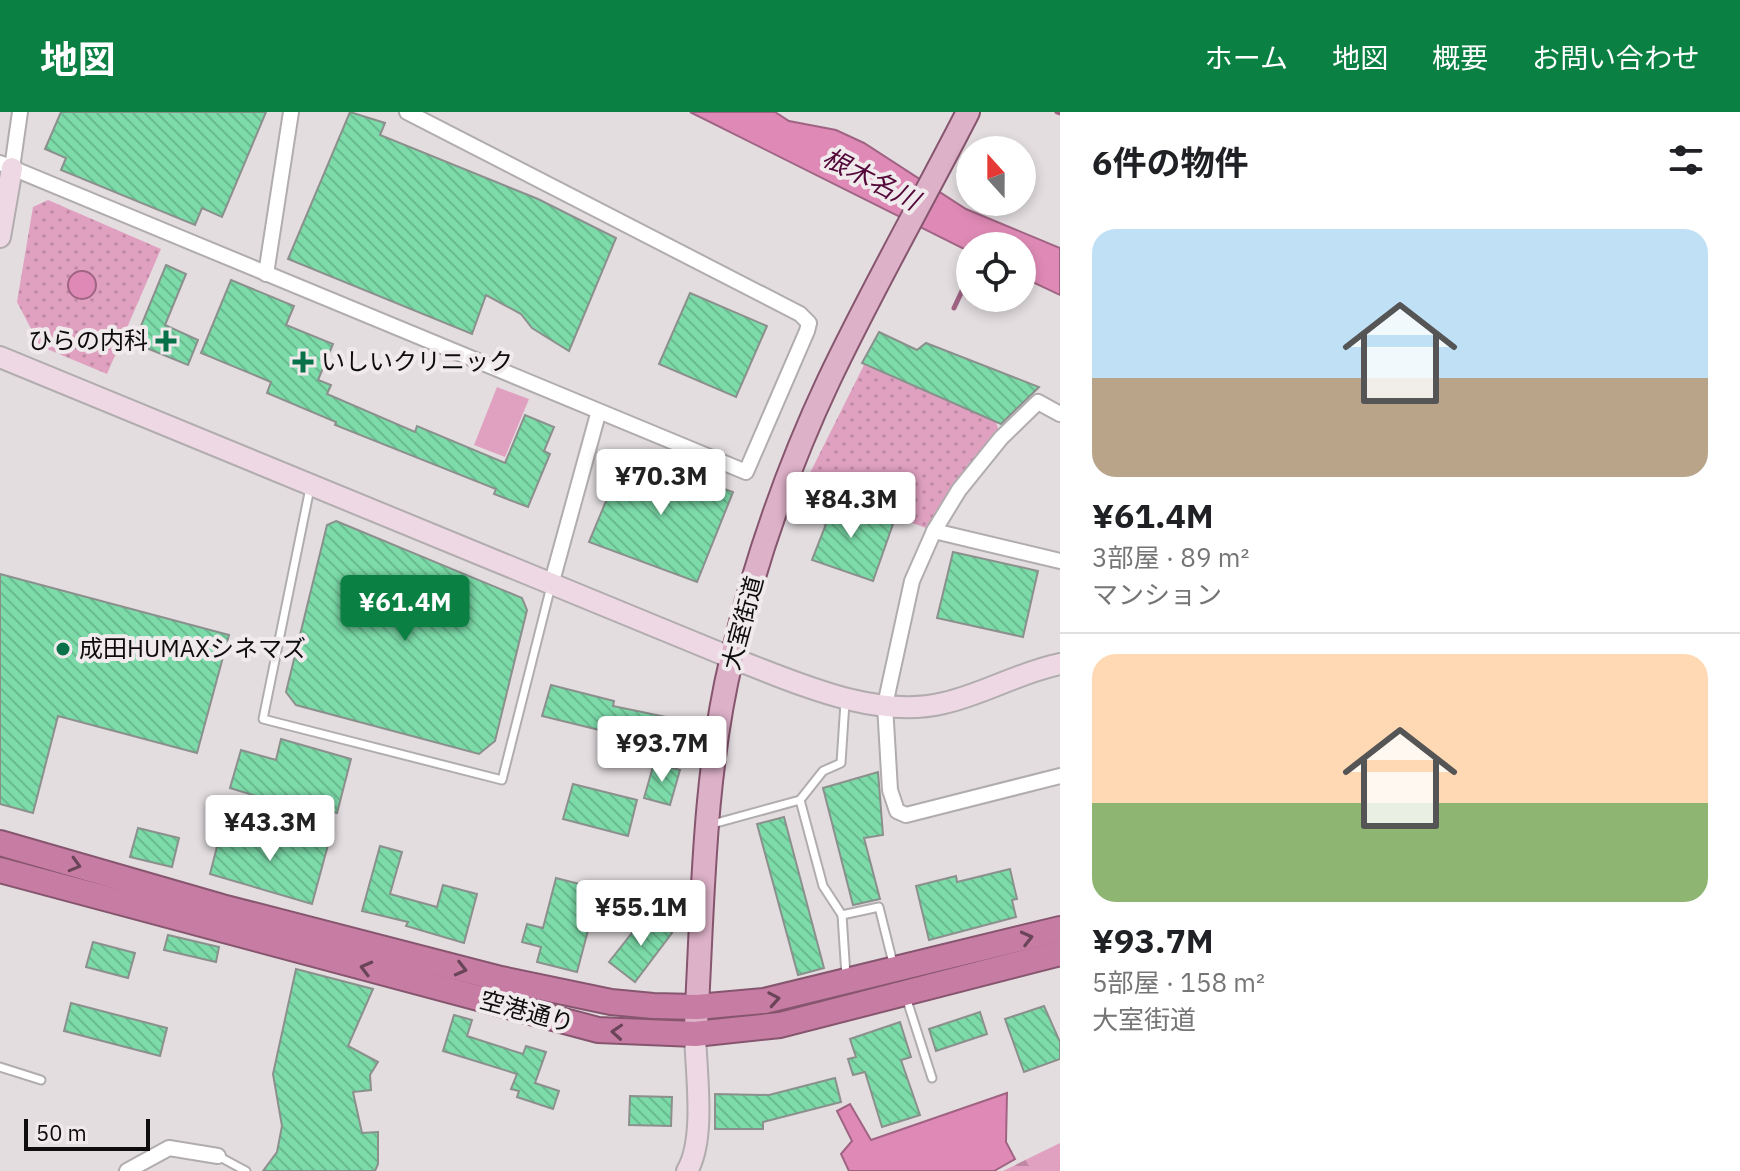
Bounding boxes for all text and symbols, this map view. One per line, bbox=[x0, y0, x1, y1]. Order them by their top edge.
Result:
text: 地図 bbox=[40, 34, 116, 83]
text: ホーム bbox=[1205, 39, 1288, 76]
text: 地図 bbox=[1332, 39, 1388, 76]
text: 概要 bbox=[1432, 39, 1488, 76]
text: お問い合わせ bbox=[1532, 39, 1700, 76]
north arrow bbox=[956, 136, 1036, 216]
map controls bbox=[956, 136, 1036, 312]
icon: filters bbox=[1664, 138, 1708, 182]
water label: 根木名川 bbox=[817, 139, 928, 218]
text: 6件の物件 bbox=[1092, 140, 1248, 184]
button: locate bbox=[956, 232, 1036, 312]
icon: home bbox=[1328, 281, 1472, 425]
place label: ひらの内科 bbox=[28, 324, 148, 356]
marker: ひらの内科 bbox=[155, 330, 177, 352]
place label: いしいクリニック bbox=[321, 345, 513, 377]
marker: いしいクリニック bbox=[292, 351, 314, 373]
pin: ¥70.3M bbox=[596, 449, 726, 517]
text: ¥70.3M bbox=[614, 458, 708, 492]
pin: ¥84.3M bbox=[786, 472, 916, 540]
text: ¥84.3M bbox=[804, 481, 898, 515]
text: ¥61.4M bbox=[1092, 493, 1214, 537]
text: 3部屋 · 89 m² bbox=[1092, 540, 1249, 574]
street label: 大室街道 bbox=[714, 572, 770, 673]
pin: ¥61.4M bbox=[340, 575, 470, 643]
text: マンション bbox=[1092, 577, 1222, 611]
text: ¥61.4M bbox=[358, 584, 452, 618]
place label: 成田HUMAXシネマズ bbox=[79, 632, 306, 664]
marker: 成田HUMAXシネマズ bbox=[54, 640, 72, 658]
icon: home bbox=[1328, 706, 1472, 850]
pin: ¥93.7M bbox=[597, 716, 727, 784]
text: ¥93.7M bbox=[615, 725, 709, 759]
pin: ¥43.3M bbox=[205, 795, 335, 863]
text: ¥43.3M bbox=[223, 804, 317, 838]
one-way arrow bbox=[68, 856, 81, 872]
pin: ¥55.1M bbox=[576, 880, 706, 948]
text: ¥55.1M bbox=[594, 889, 688, 923]
text: ¥93.7M bbox=[1092, 918, 1214, 962]
one-way arrow bbox=[1020, 930, 1033, 947]
one-way arrow bbox=[359, 960, 373, 977]
one-way arrow bbox=[454, 960, 468, 977]
text: 5部屋 · 158 m² bbox=[1092, 965, 1265, 999]
street label: 空港通り bbox=[477, 983, 578, 1039]
one-way arrow bbox=[768, 991, 781, 1008]
text: 大室街道 bbox=[1092, 1002, 1196, 1036]
one-way arrow bbox=[610, 1024, 623, 1041]
scale bar bbox=[24, 1115, 150, 1151]
text: 50 m bbox=[36, 1118, 87, 1147]

